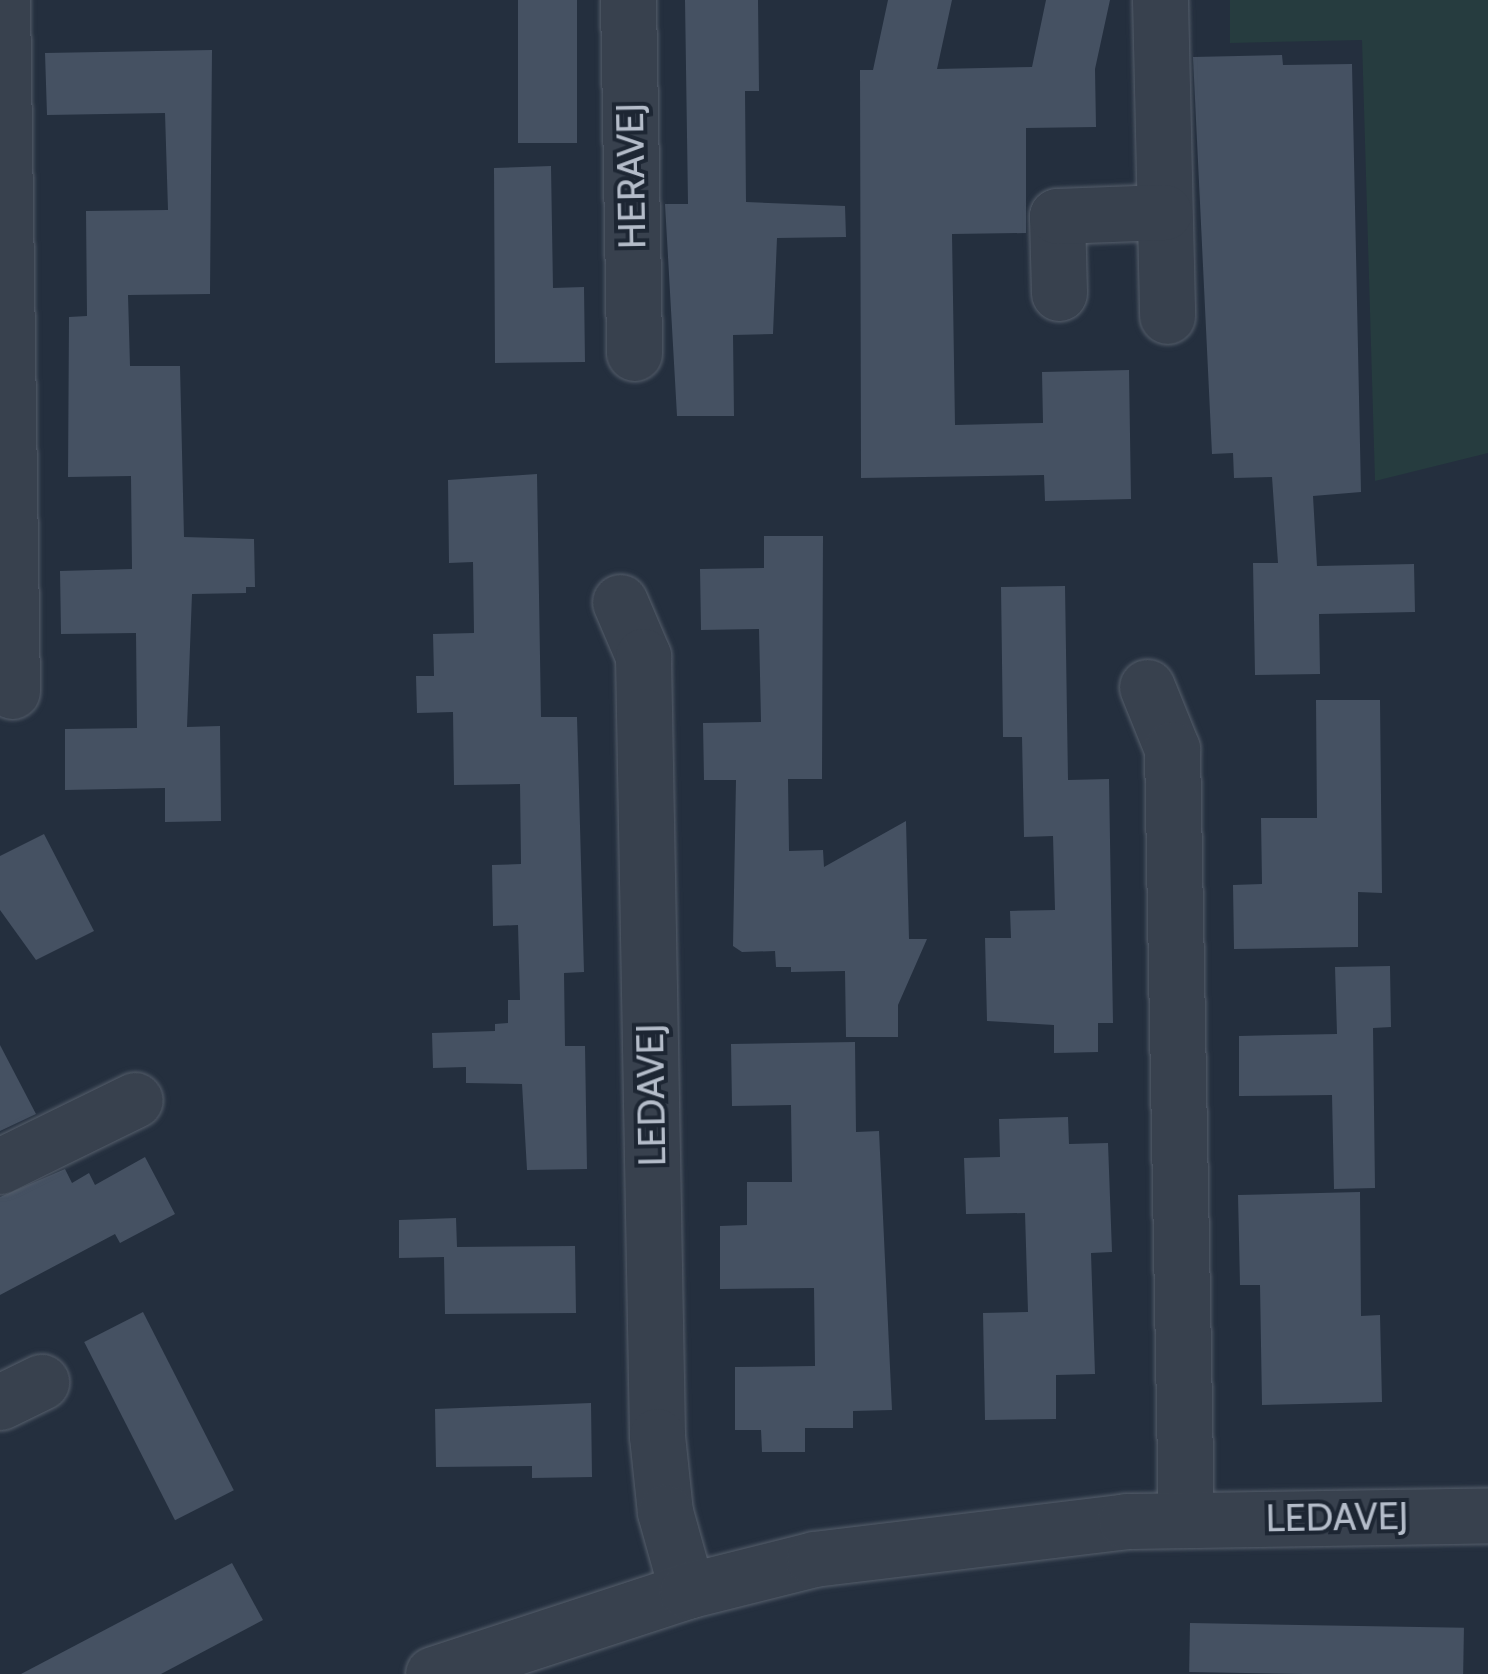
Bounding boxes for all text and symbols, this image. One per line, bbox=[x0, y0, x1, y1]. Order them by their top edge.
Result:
street label: HERAVEJ bbox=[607, 102, 655, 250]
street label: LEDAVEJ bbox=[627, 1023, 675, 1167]
street label: LEDAVEJ bbox=[1265, 1493, 1409, 1541]

